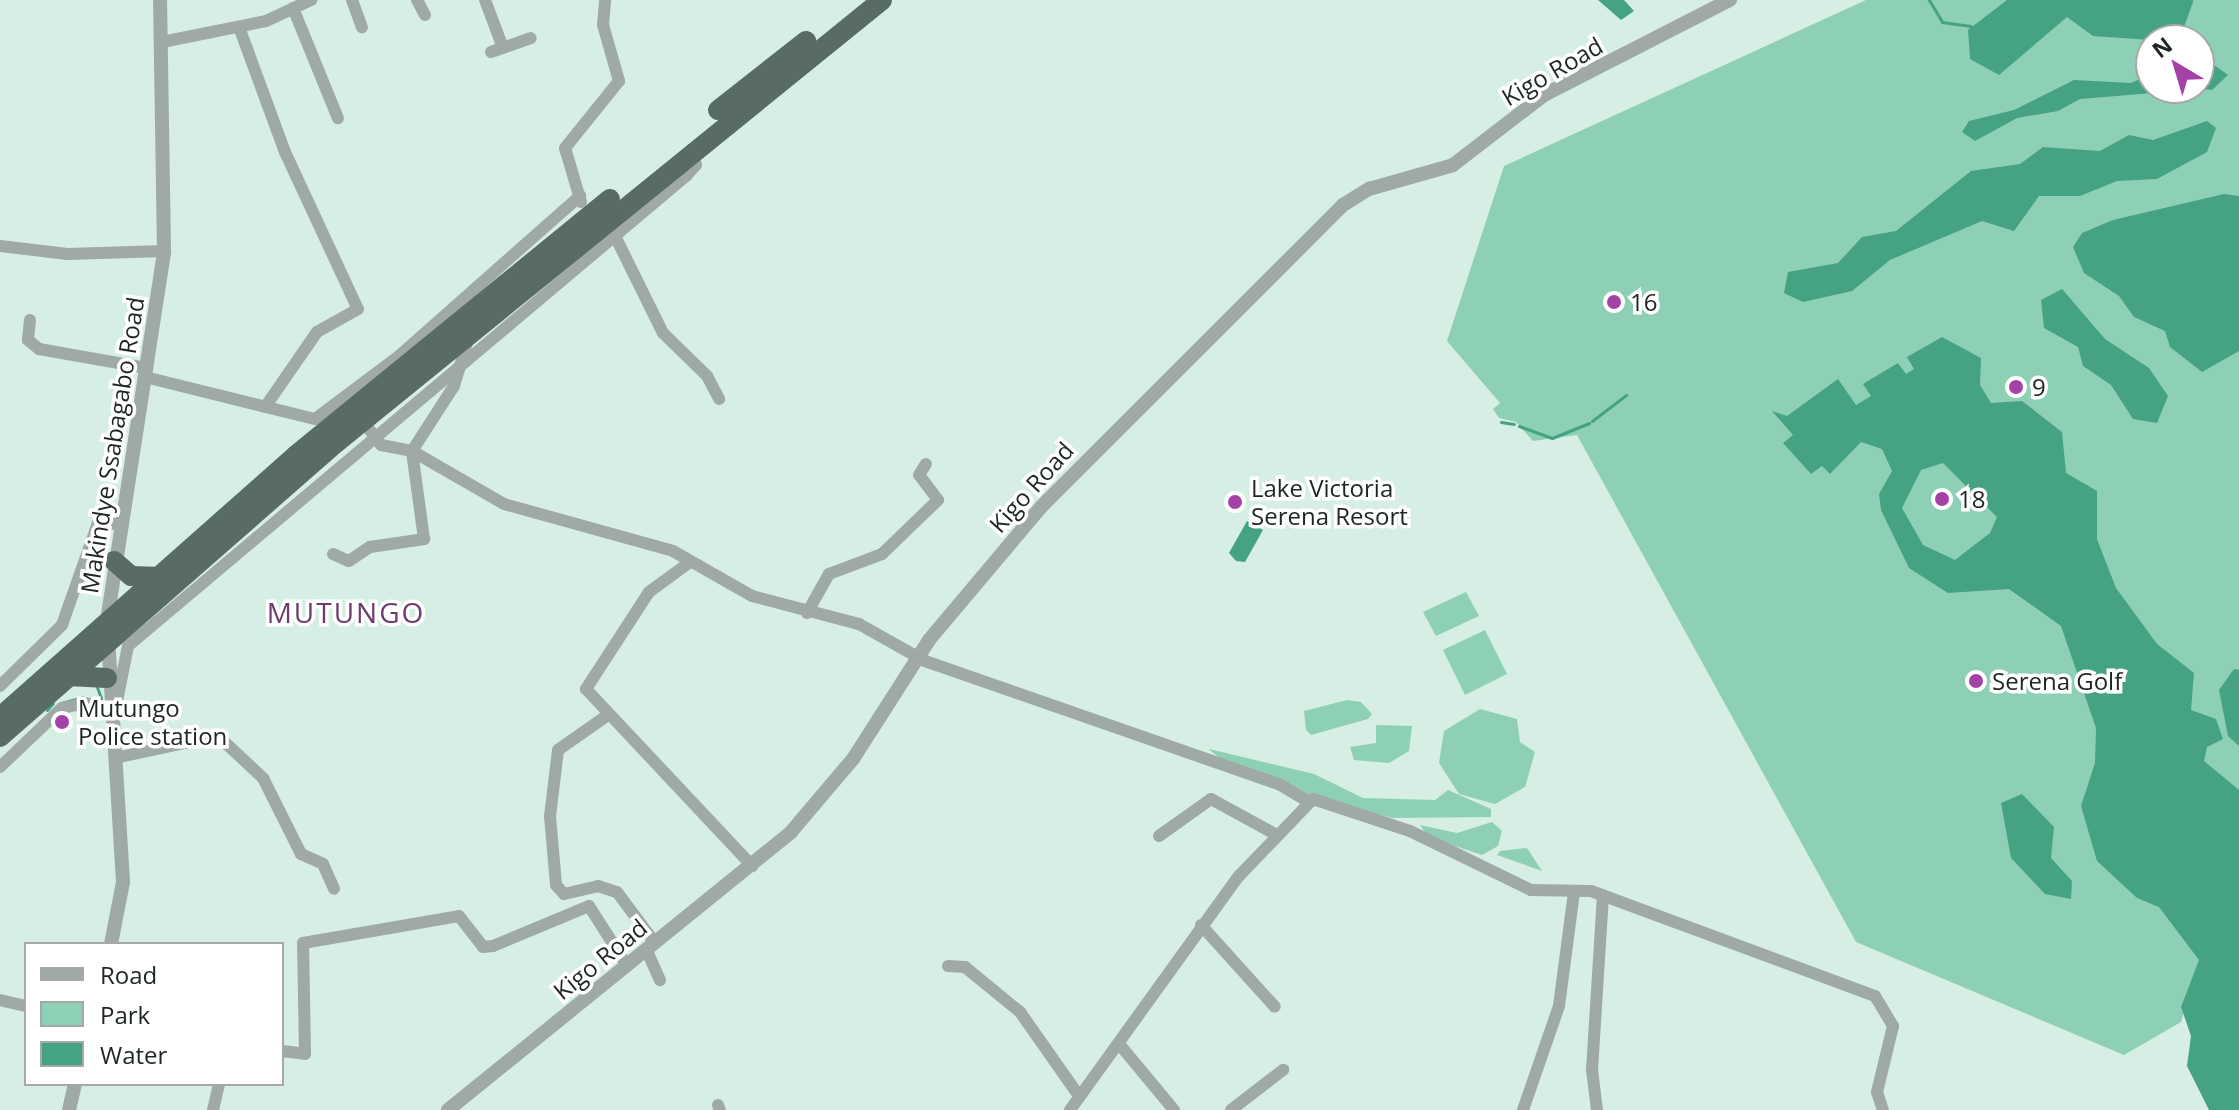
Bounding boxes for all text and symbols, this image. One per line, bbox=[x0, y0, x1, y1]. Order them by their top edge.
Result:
north arrow bbox=[2135, 24, 2215, 104]
text: N bbox=[2145, 29, 2178, 64]
street label: Kigo Road bbox=[1496, 31, 1608, 111]
place label: 16 bbox=[1630, 288, 1657, 316]
marker: 16 bbox=[1605, 293, 1623, 311]
street label: Makindye Ssabagabo Road bbox=[74, 295, 150, 595]
place label: 9 bbox=[2032, 373, 2046, 401]
marker: 9 bbox=[2007, 378, 2025, 396]
street label: Kigo Road bbox=[983, 436, 1079, 538]
place label: Lake Victoria Serena Resort bbox=[1251, 474, 1408, 530]
place label: 18 bbox=[1958, 485, 1985, 513]
marker: 18 bbox=[1933, 490, 1951, 508]
marker: Lake Victoria Serena Resort bbox=[1226, 493, 1244, 511]
district label: MUTUNGO bbox=[267, 595, 425, 629]
place label: Serena Golf bbox=[1992, 667, 2122, 695]
marker: Serena Golf bbox=[1967, 672, 1985, 690]
place label: Mutungo Police station bbox=[78, 694, 227, 750]
marker: Mutungo Police station bbox=[53, 713, 71, 731]
street label: Kigo Road bbox=[548, 913, 652, 1005]
legend bbox=[24, 942, 284, 1086]
text: Road bbox=[100, 958, 157, 991]
text: Park bbox=[100, 998, 150, 1031]
text: Water bbox=[100, 1038, 167, 1071]

